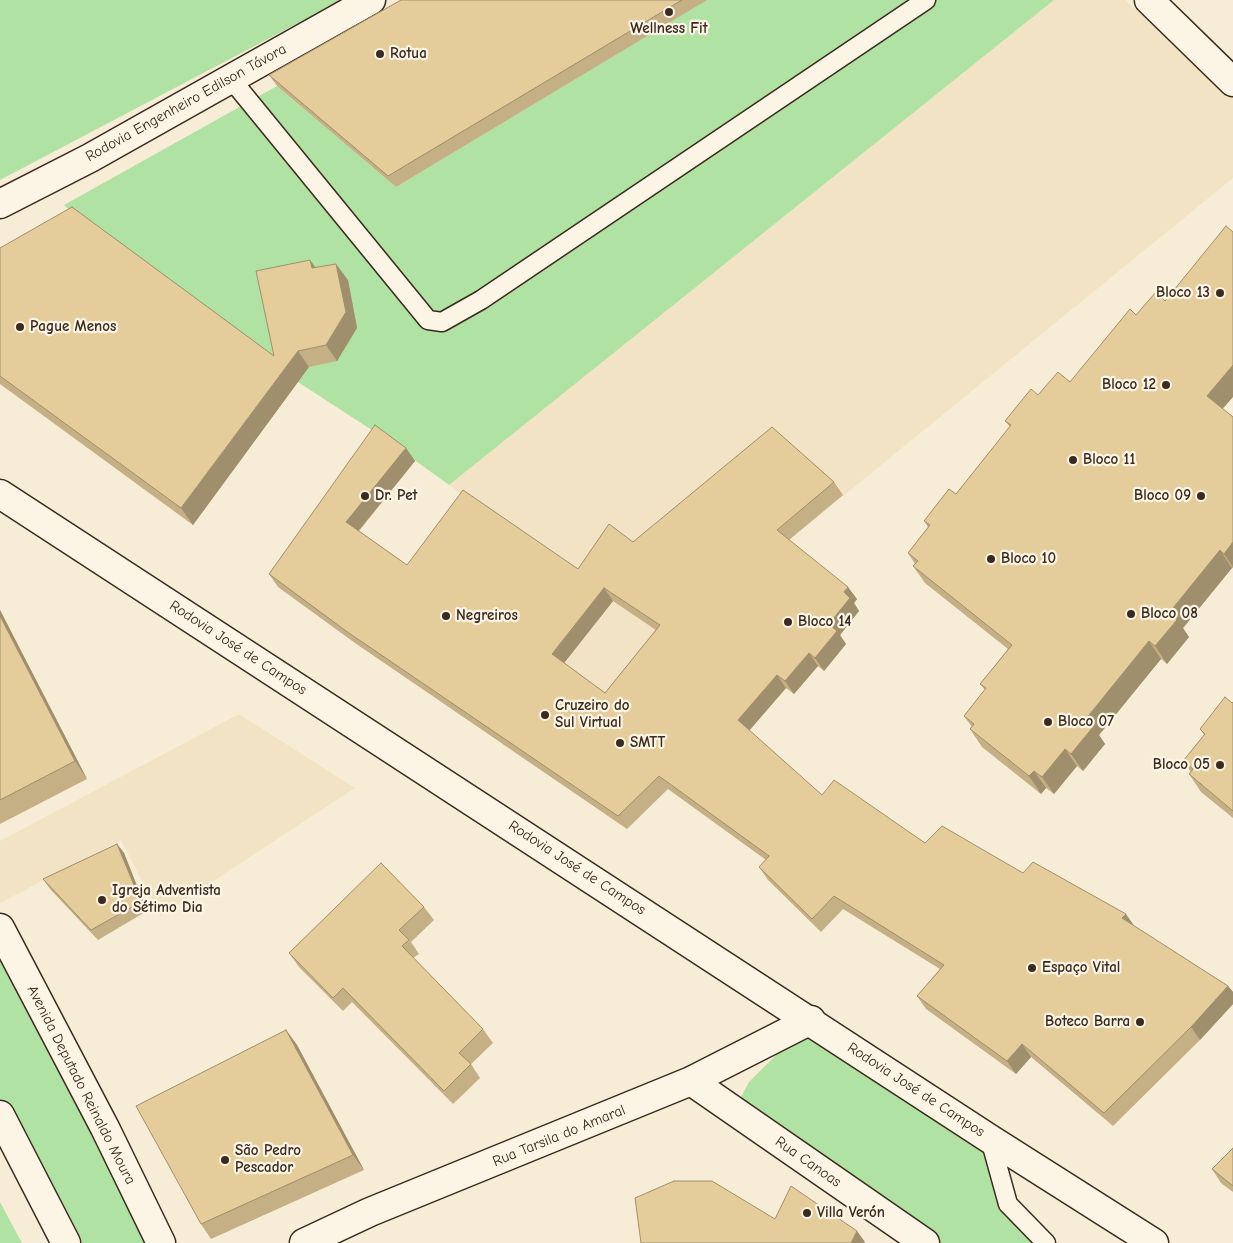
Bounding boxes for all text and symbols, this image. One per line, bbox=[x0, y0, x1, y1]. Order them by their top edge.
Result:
marker: Wellness Fit bbox=[663, 6, 675, 18]
place label: Wellness Fit bbox=[630, 20, 708, 38]
street label: Rodovia Engenheiro Edilson Távora bbox=[83, 40, 289, 166]
place label: Rotua bbox=[390, 45, 427, 63]
marker: Rotua bbox=[374, 48, 386, 60]
place label: Bloco 13 bbox=[1156, 284, 1210, 302]
marker: Bloco 13 bbox=[1214, 287, 1226, 299]
place label: Pague Menos bbox=[30, 318, 116, 336]
marker: Pague Menos bbox=[14, 321, 26, 333]
place label: Bloco 12 bbox=[1102, 376, 1156, 394]
marker: Bloco 12 bbox=[1160, 379, 1172, 391]
place label: Bloco 11 bbox=[1083, 451, 1135, 469]
marker: Bloco 11 bbox=[1067, 454, 1079, 466]
place label: Dr. Pet bbox=[375, 487, 418, 505]
place label: Bloco 09 bbox=[1134, 487, 1191, 505]
marker: Dr. Pet bbox=[359, 490, 371, 502]
marker: Bloco 09 bbox=[1195, 490, 1207, 502]
place label: Bloco 10 bbox=[1001, 550, 1056, 568]
marker: Bloco 10 bbox=[985, 553, 997, 565]
street label: Rodovia José de Campos bbox=[166, 597, 310, 699]
place label: Bloco 08 bbox=[1141, 605, 1198, 623]
place label: Negreiros bbox=[456, 607, 518, 625]
marker: Bloco 08 bbox=[1125, 608, 1137, 620]
marker: Negreiros bbox=[440, 610, 452, 622]
place label: Bloco 14 bbox=[798, 613, 851, 631]
marker: Bloco 14 bbox=[782, 616, 794, 628]
place label: Cruzeiro do Sul Virtual bbox=[555, 697, 630, 732]
marker: Cruzeiro do Sul Virtual bbox=[539, 709, 551, 721]
place label: Bloco 07 bbox=[1058, 713, 1114, 731]
marker: Bloco 07 bbox=[1042, 716, 1054, 728]
place label: SMTT bbox=[630, 734, 665, 752]
marker: SMTT bbox=[614, 737, 626, 749]
place label: Bloco 05 bbox=[1153, 756, 1210, 774]
marker: Bloco 05 bbox=[1214, 759, 1226, 771]
street label: Rodovia José de Campos bbox=[505, 817, 649, 919]
place label: Igreja Adventista do Sétimo Dia bbox=[112, 882, 221, 917]
marker: Igreja Adventista do Sétimo Dia bbox=[96, 894, 108, 906]
place label: Espaço Vital bbox=[1042, 959, 1120, 977]
marker: Espaço Vital bbox=[1026, 962, 1038, 974]
street label: Avenida Deputado Reinaldo Moura bbox=[23, 982, 139, 1188]
place label: Boteco Barra bbox=[1045, 1013, 1130, 1031]
marker: Boteco Barra bbox=[1134, 1016, 1146, 1028]
street label: Rodovia José de Campos bbox=[844, 1039, 988, 1141]
street label: Rua Tarsila do Amaral bbox=[490, 1101, 628, 1171]
street label: Rua Canoas bbox=[771, 1133, 845, 1191]
place label: São Pedro Pescador bbox=[235, 1142, 301, 1177]
marker: São Pedro Pescador bbox=[219, 1154, 231, 1166]
place label: Villa Verón bbox=[817, 1204, 885, 1222]
marker: Villa Verón bbox=[801, 1207, 813, 1219]

